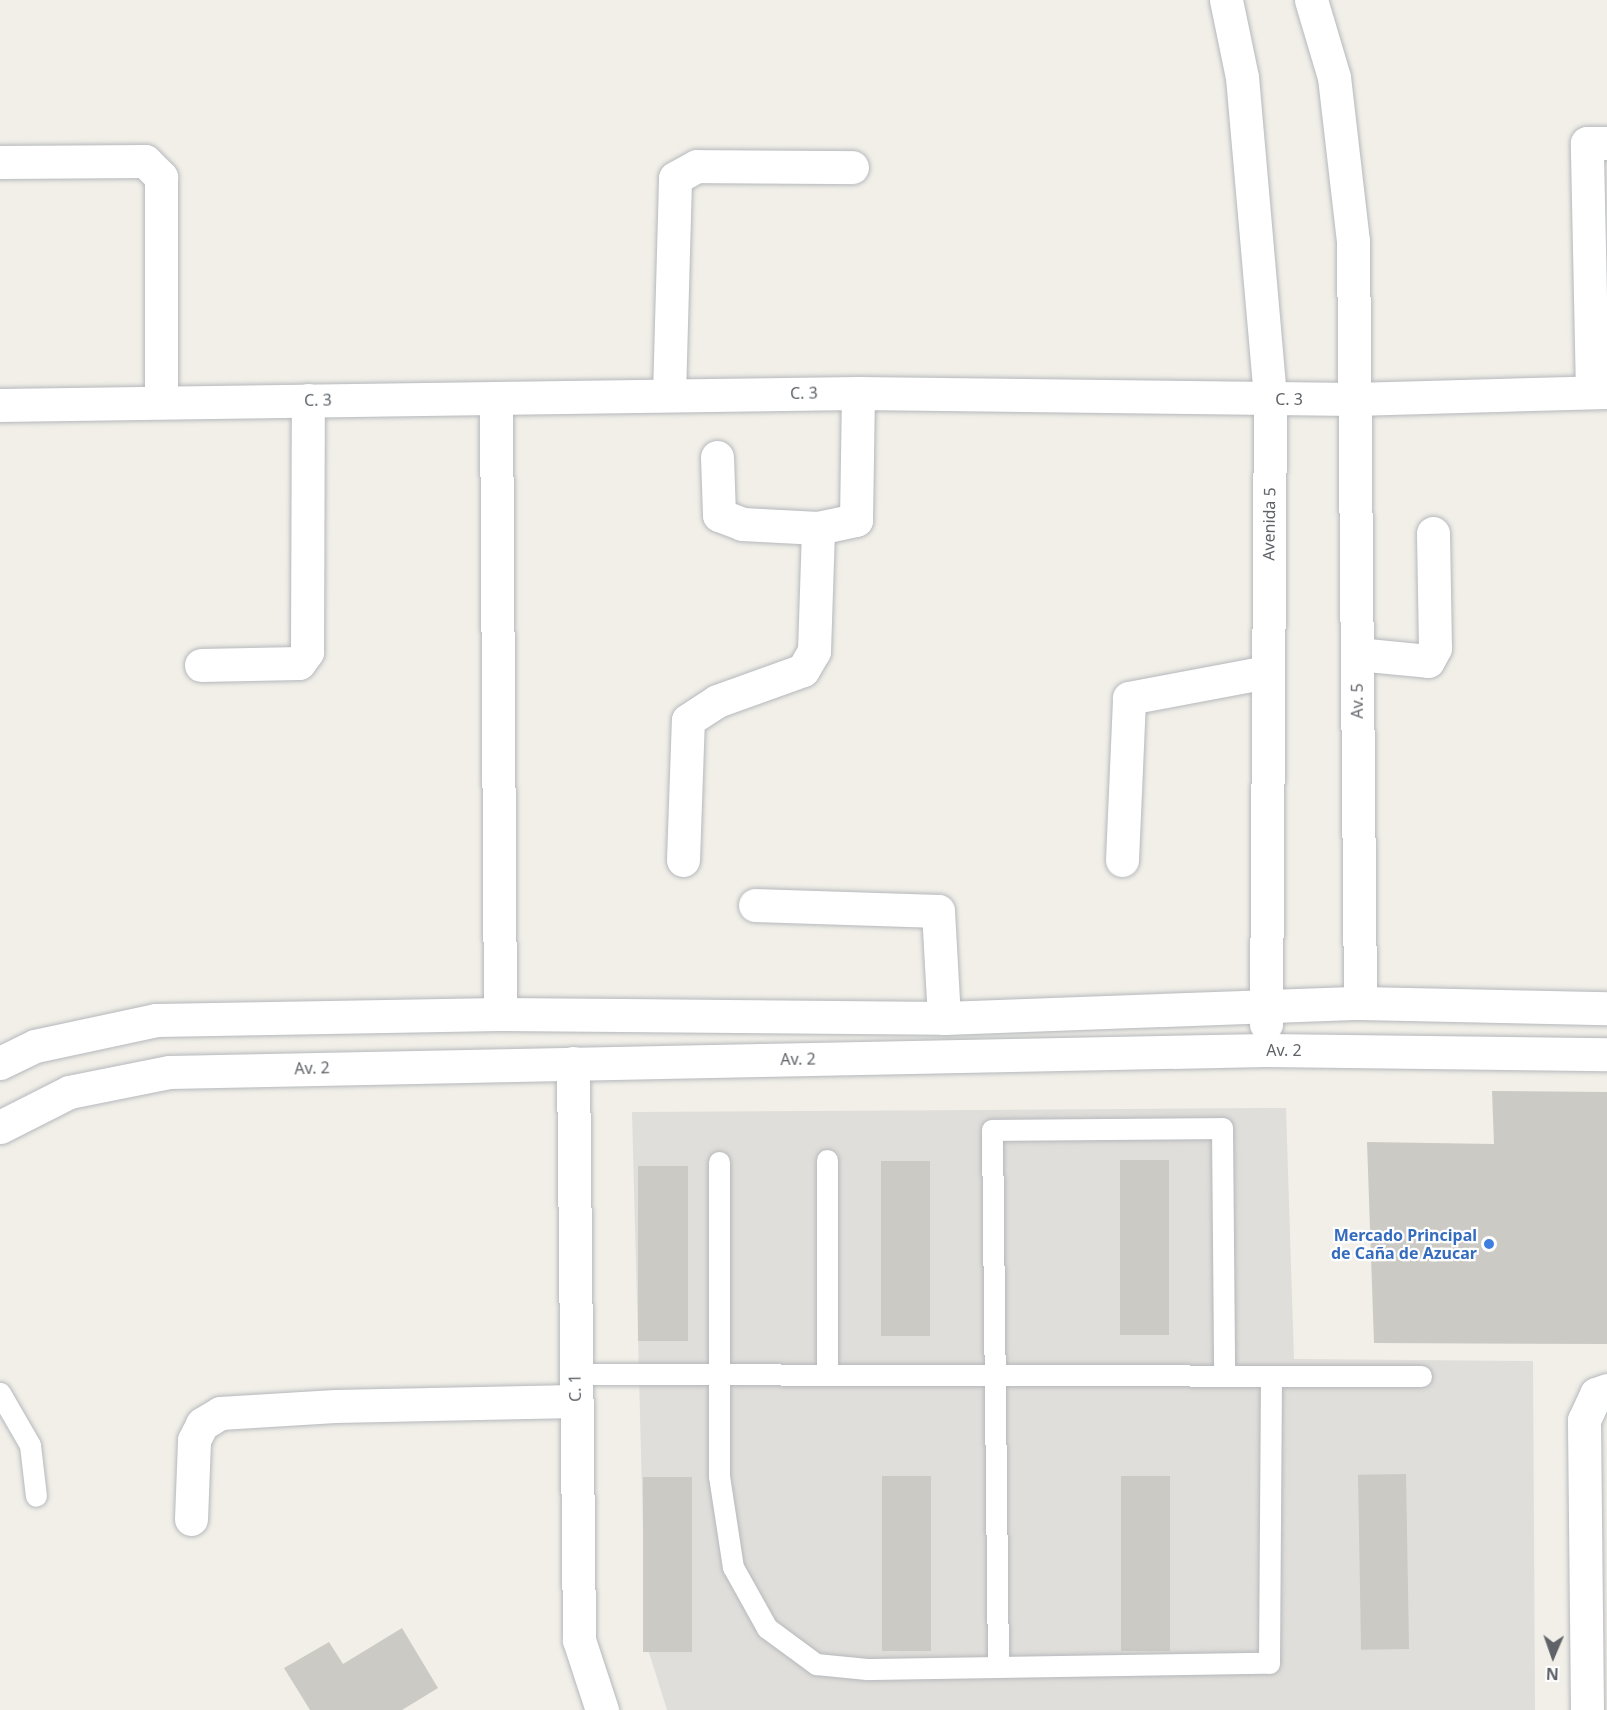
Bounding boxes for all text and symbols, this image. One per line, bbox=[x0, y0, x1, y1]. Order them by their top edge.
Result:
street label: C. 3 bbox=[790, 383, 818, 403]
street label: C. 3 bbox=[1275, 389, 1303, 409]
street label: C. 3 bbox=[304, 390, 332, 410]
street label: Avenida 5 bbox=[1259, 487, 1279, 561]
street label: Av. 5 bbox=[1347, 683, 1367, 719]
street label: Av. 2 bbox=[1266, 1040, 1302, 1060]
street label: Av. 2 bbox=[780, 1049, 816, 1069]
street label: Av. 2 bbox=[294, 1058, 330, 1078]
place label: Mercado Principal de Caña de Azucar bbox=[1331, 1225, 1477, 1263]
marker: Mercado Principal de Caña de Azucar bbox=[1482, 1237, 1496, 1251]
street label: C. 1 bbox=[565, 1374, 585, 1402]
north arrow bbox=[1523, 1626, 1583, 1686]
text: N bbox=[1545, 1663, 1559, 1685]

